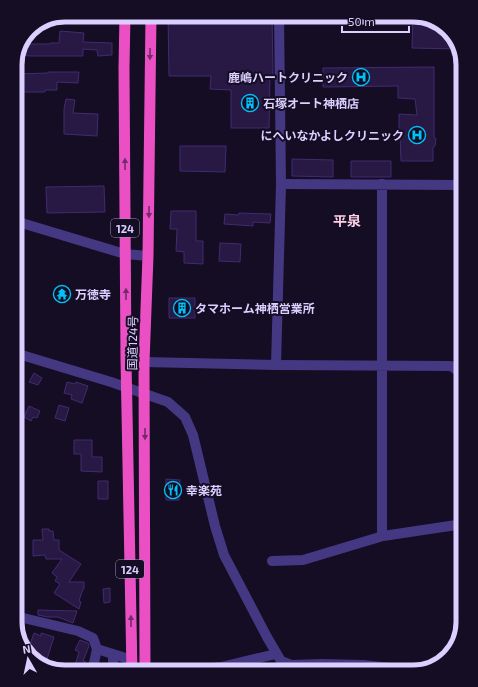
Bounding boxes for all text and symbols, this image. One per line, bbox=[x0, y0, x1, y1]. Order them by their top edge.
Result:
scale bar bbox=[342, 8, 409, 34]
text: 50 m bbox=[348, 14, 375, 28]
one-way arrow bbox=[147, 48, 153, 61]
hospital icon: 鹿嶋ハートクリニック bbox=[351, 67, 371, 87]
place label: 鹿嶋ハートクリニック bbox=[228, 70, 348, 84]
building icon: 石塚オート神栖店 bbox=[240, 93, 260, 113]
place label: 石塚オート神栖店 bbox=[263, 96, 359, 110]
hospital icon: にへいなかよしクリニック bbox=[407, 125, 427, 145]
place label: にへいなかよしクリニック bbox=[261, 128, 404, 142]
one-way arrow bbox=[122, 157, 128, 170]
one-way arrow bbox=[145, 206, 152, 218]
district label: 平泉 bbox=[333, 212, 361, 229]
road number: 124 bbox=[111, 219, 139, 237]
temple icon: 万徳寺 bbox=[52, 284, 72, 304]
place label: 万徳寺 bbox=[75, 287, 111, 301]
one-way arrow bbox=[123, 287, 129, 300]
building icon: タマホーム神栖営業所 bbox=[172, 298, 192, 318]
place label: タマホーム神栖営業所 bbox=[195, 301, 315, 315]
street label: 国道124号 bbox=[125, 315, 139, 371]
one-way arrow bbox=[142, 428, 148, 441]
restaurant icon: 幸楽苑 bbox=[163, 480, 183, 500]
place label: 幸楽苑 bbox=[186, 483, 222, 497]
road number: 124 bbox=[116, 560, 144, 578]
one-way arrow bbox=[128, 614, 134, 627]
north arrow bbox=[8, 639, 48, 679]
text: N bbox=[21, 642, 31, 656]

